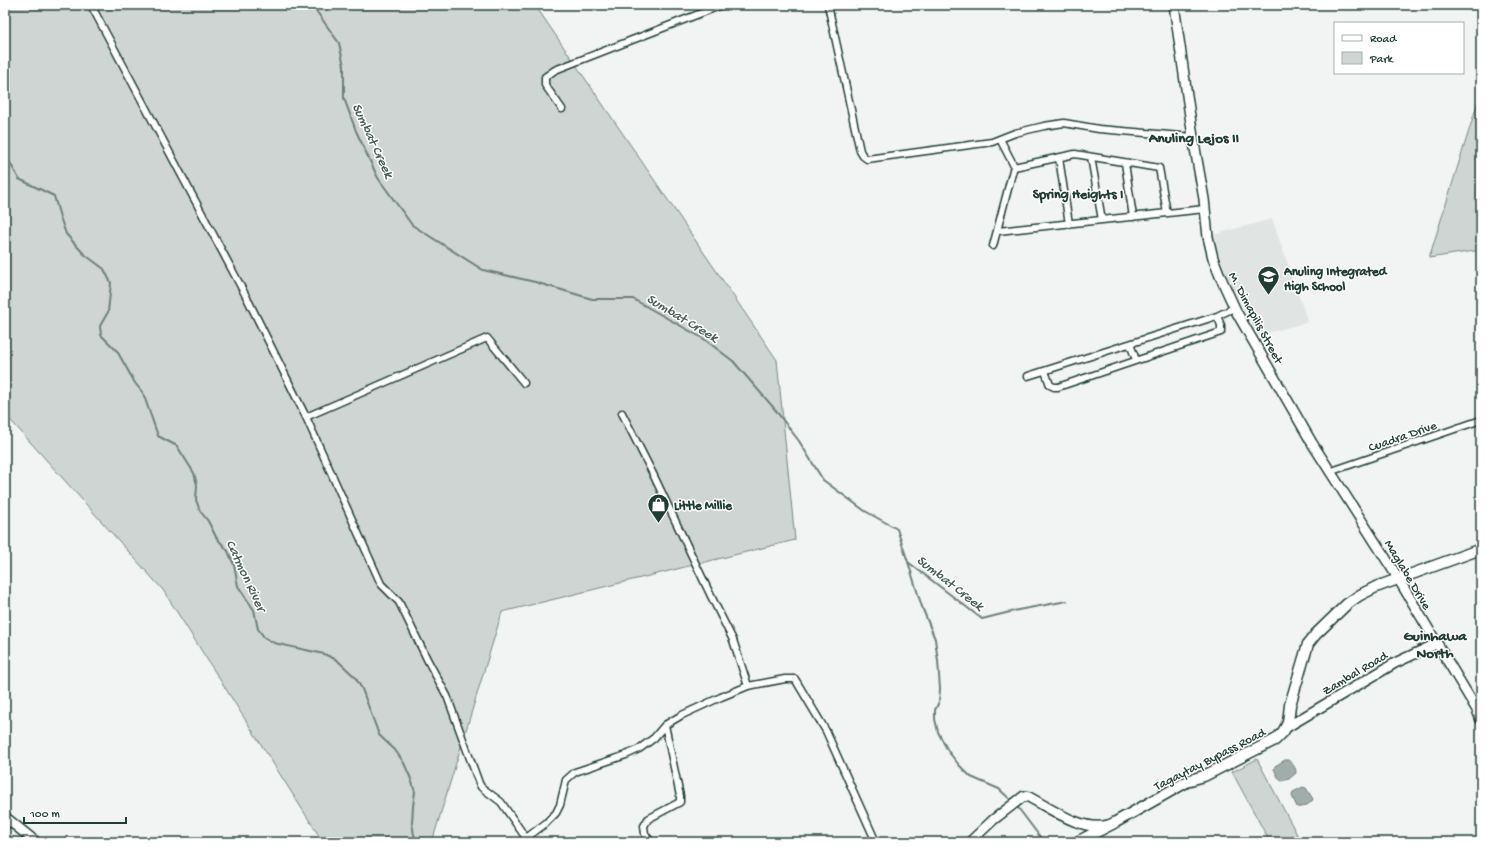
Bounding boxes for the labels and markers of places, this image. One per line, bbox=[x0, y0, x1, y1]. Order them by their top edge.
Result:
school or university icon: Anuling Integrated High School bbox=[1256, 264, 1282, 297]
place label: Anuling Integrated High School bbox=[1283, 265, 1388, 295]
shop icon: Little Millie bbox=[646, 491, 672, 524]
place label: Little Millie bbox=[674, 499, 733, 514]

